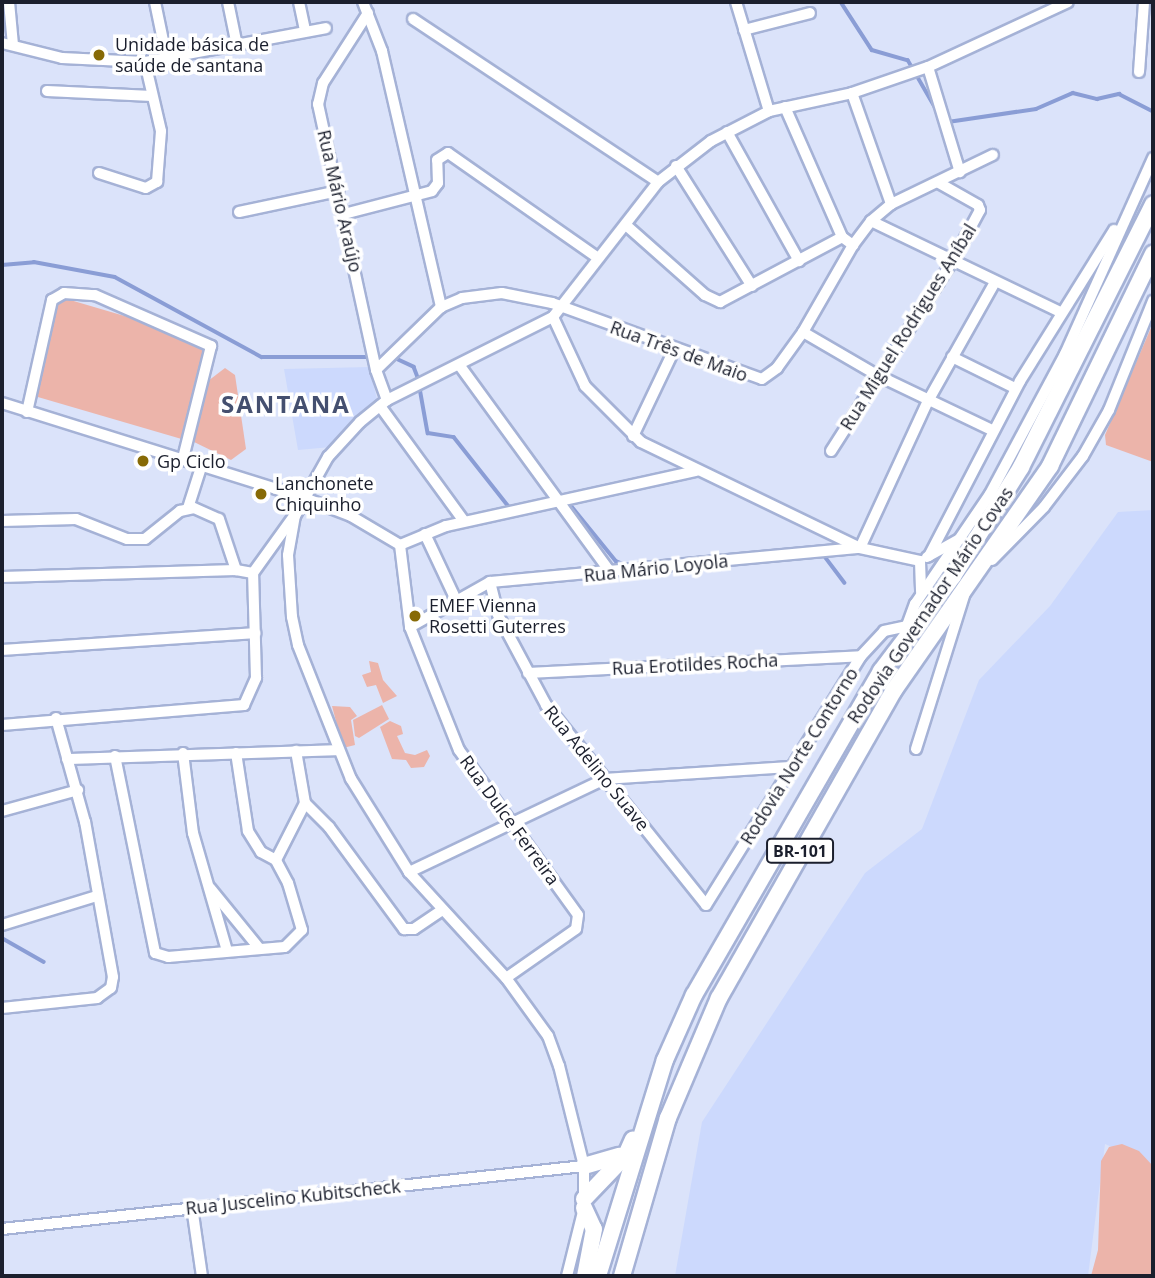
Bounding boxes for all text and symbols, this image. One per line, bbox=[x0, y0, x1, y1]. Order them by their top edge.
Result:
place label: Unidade básica de saúde de santana bbox=[115, 34, 269, 76]
marker: Unidade básica de saúde de santana bbox=[89, 45, 109, 65]
street label: Rua Mário Araújo bbox=[313, 128, 367, 274]
street label: Rua Miguel Rodrigues Aníbal bbox=[835, 220, 981, 434]
street label: Rua Três de Maio bbox=[607, 316, 751, 386]
district label: SANTANA bbox=[222, 390, 350, 418]
place label: Gp Ciclo bbox=[157, 450, 226, 472]
marker: Gp Ciclo bbox=[135, 453, 151, 469]
place label: Lanchonete Chiquinho bbox=[275, 473, 374, 516]
street label: Rodovia Governador Mário Covas bbox=[843, 483, 1017, 727]
marker: Lanchonete Chiquinho bbox=[253, 486, 269, 502]
street label: Rua Mário Loyola bbox=[583, 550, 729, 586]
place label: EMEF Vienna Rosetti Guterres bbox=[429, 595, 566, 638]
marker: EMEF Vienna Rosetti Guterres bbox=[407, 608, 423, 624]
street label: Rua Erotildes Rocha bbox=[611, 649, 779, 679]
street label: Rodovia Norte Contorno bbox=[736, 664, 862, 848]
street label: Rua Adelino Suave bbox=[540, 701, 654, 835]
street label: Rua Dulce Ferreira bbox=[456, 751, 564, 889]
road number: BR-101 bbox=[765, 838, 835, 864]
street label: Rua Juscelino Kubitscheck bbox=[184, 1175, 402, 1219]

